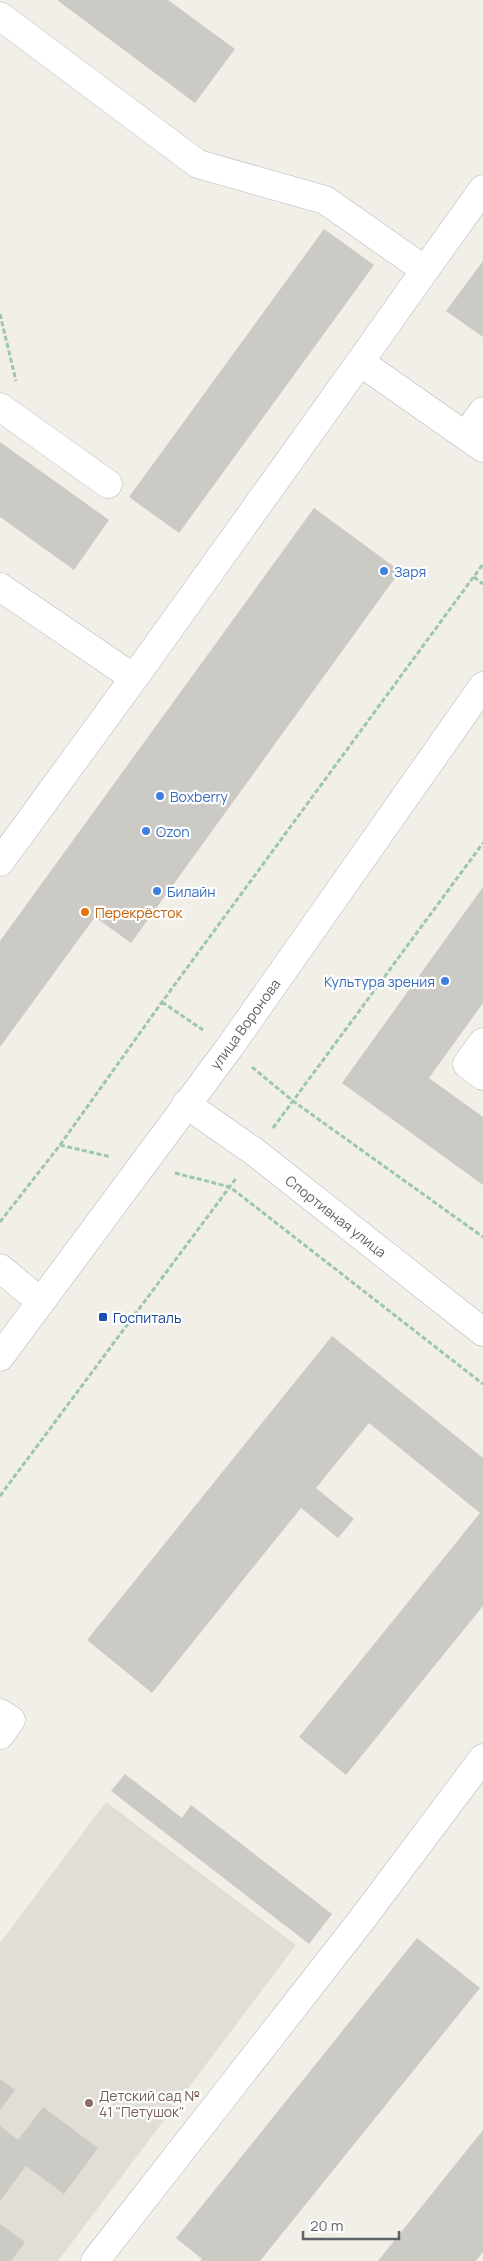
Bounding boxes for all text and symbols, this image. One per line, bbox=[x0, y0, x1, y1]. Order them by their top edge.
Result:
place label: Заря bbox=[394, 562, 426, 581]
marker: Заря bbox=[378, 565, 390, 577]
place label: Boxberry bbox=[170, 787, 229, 806]
marker: Boxberry bbox=[154, 790, 166, 802]
place label: Ozon bbox=[156, 822, 190, 841]
marker: Ozon bbox=[140, 825, 152, 837]
place label: Билайн bbox=[167, 882, 216, 901]
marker: Билайн bbox=[151, 885, 163, 897]
place label: Перекрёсток bbox=[95, 903, 184, 922]
marker: Перекрёсток bbox=[79, 906, 91, 918]
place label: Культура зрения bbox=[324, 972, 435, 991]
street label: улица Воронова bbox=[206, 975, 284, 1073]
marker: Культура зрения bbox=[439, 975, 451, 987]
street label: Спортивная улица bbox=[282, 1171, 390, 1261]
place label: Госпиталь bbox=[113, 1308, 181, 1327]
marker: Госпиталь bbox=[97, 1311, 109, 1323]
place label: Детский сад № 41 "Петушок" bbox=[99, 2086, 200, 2121]
marker: Детский сад № 41 "Петушок" bbox=[83, 2097, 95, 2109]
scale bar bbox=[303, 2208, 399, 2240]
text: 20 m bbox=[310, 2215, 343, 2236]

